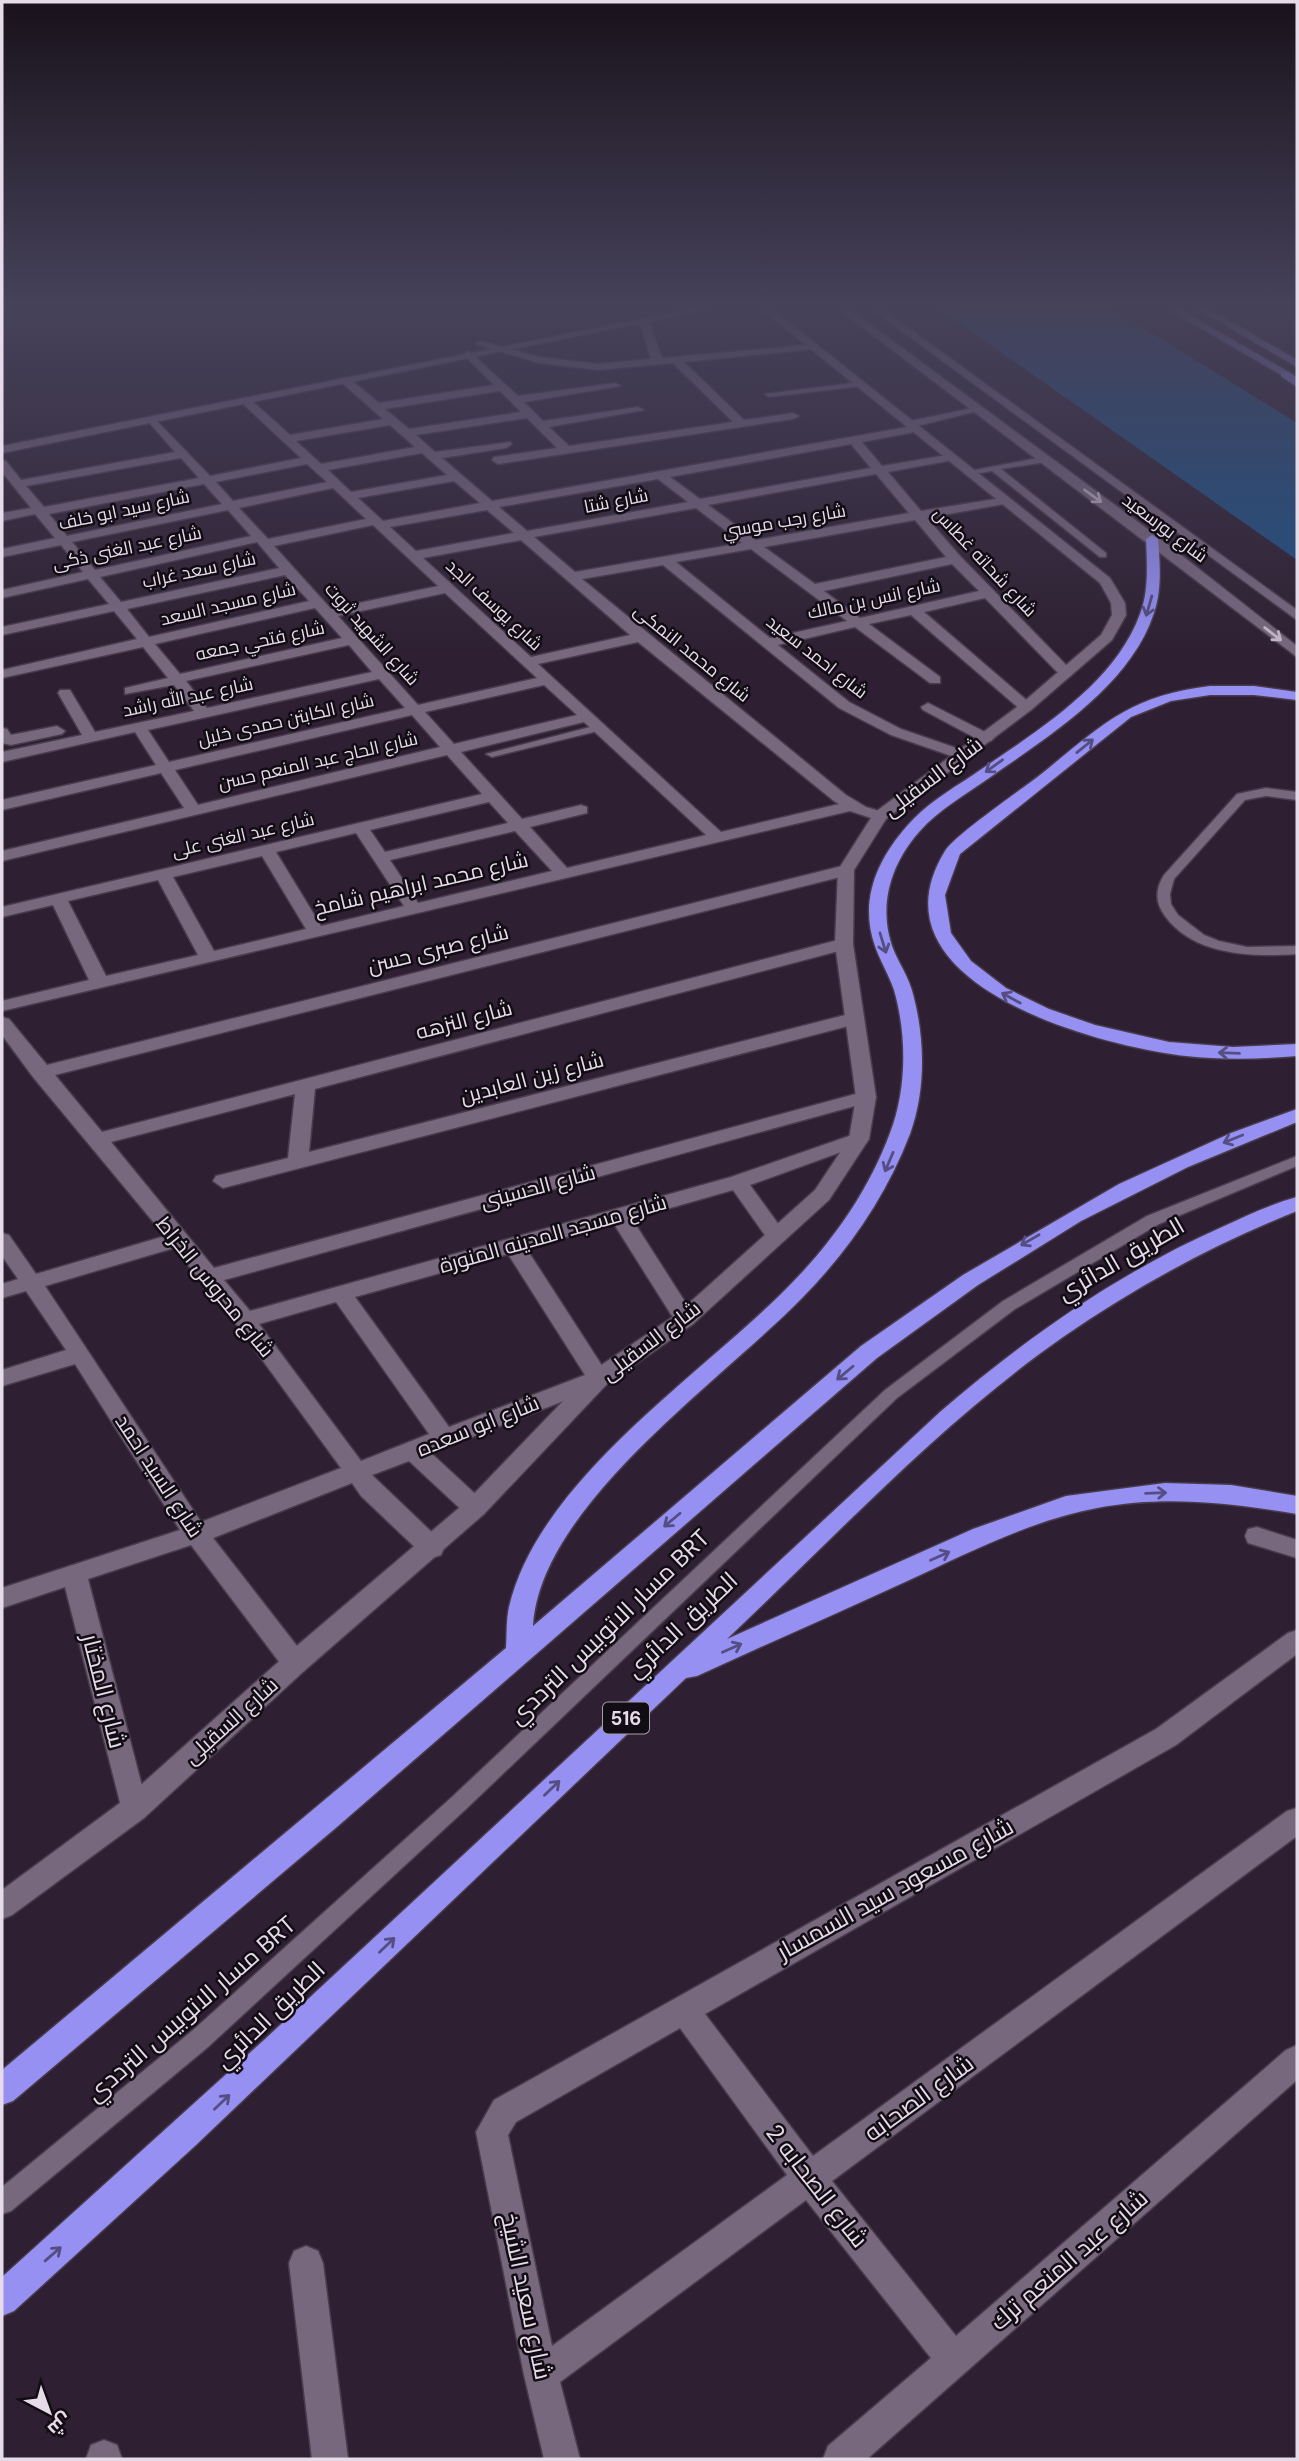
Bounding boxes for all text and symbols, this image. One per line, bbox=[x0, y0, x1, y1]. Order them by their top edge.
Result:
street label: شارع شتا bbox=[582, 483, 650, 519]
street label: شارع سيد ابو خلف bbox=[56, 484, 192, 536]
street label: شارع بورسعيد bbox=[1118, 488, 1212, 568]
one-way arrow bbox=[1083, 489, 1102, 503]
street label: شارع رجب موسي bbox=[720, 498, 848, 545]
street label: شارع شحاته غطاس bbox=[928, 502, 1042, 622]
street label: شارع عبد الغنى ذكى bbox=[50, 520, 204, 576]
street label: شارع سعد غراب bbox=[140, 546, 258, 594]
street label: شارع يوسف الجد bbox=[441, 554, 547, 656]
street label: شارع انس بن مالك bbox=[805, 573, 943, 625]
street label: شارع مسجد السعد bbox=[158, 577, 298, 631]
street label: شارع الشهيد ثروت bbox=[319, 577, 425, 691]
one-way arrow bbox=[1142, 594, 1155, 617]
street label: شارع محمد النمكى bbox=[629, 598, 755, 708]
street label: شارع احمد سعيد bbox=[761, 610, 873, 704]
street label: شارع فتحي جمعه bbox=[193, 616, 327, 668]
one-way arrow bbox=[1264, 627, 1282, 642]
street label: شارع عبد الله راشد bbox=[121, 671, 255, 723]
street label: شارع الكابتن حمدى خليل bbox=[196, 688, 376, 752]
street label: شارع الحاج عبد المنعم حسن bbox=[216, 726, 420, 796]
street label: شارع السقيلى bbox=[878, 730, 988, 824]
one-way arrow bbox=[1075, 739, 1093, 754]
one-way arrow bbox=[984, 758, 1003, 773]
street label: شارع عبد الغنى على bbox=[169, 807, 317, 863]
street label: شارع محمد ابراهيم شامخ bbox=[311, 846, 531, 922]
street label: شارع صبرى حسن bbox=[365, 918, 511, 980]
one-way arrow bbox=[878, 932, 891, 954]
one-way arrow bbox=[1001, 991, 1021, 1005]
street label: شارع النزهه bbox=[413, 994, 515, 1046]
street label: شارع زين العابدين bbox=[457, 1045, 607, 1111]
one-way arrow bbox=[1218, 1046, 1241, 1060]
one-way arrow bbox=[1223, 1133, 1245, 1146]
one-way arrow bbox=[882, 1151, 895, 1172]
street label: شارع الحسينى bbox=[477, 1158, 599, 1216]
street label: شارع مسجد المدينه المنورة bbox=[436, 1188, 670, 1280]
street label: الطريق الدائري bbox=[1052, 1210, 1191, 1310]
street label: شارع محروس الخراط bbox=[150, 1211, 280, 1363]
one-way arrow bbox=[1020, 1233, 1040, 1247]
street label: شارع السقيلى bbox=[596, 1294, 706, 1388]
one-way arrow bbox=[837, 1365, 855, 1381]
street label: شارع ابو سعده bbox=[413, 1389, 543, 1463]
street label: شارع السيد احمد bbox=[109, 1409, 209, 1543]
one-way arrow bbox=[1145, 1486, 1168, 1499]
one-way arrow bbox=[663, 1512, 681, 1528]
street label: مسار الاتوبيس الترددي BRT bbox=[501, 1522, 718, 1733]
one-way arrow bbox=[929, 1549, 950, 1562]
street label: الطريق الدائري bbox=[619, 1565, 746, 1687]
street label: شارع المختار bbox=[74, 1628, 134, 1752]
one-way arrow bbox=[721, 1641, 742, 1654]
street label: شارع السقيلى bbox=[178, 1671, 284, 1771]
road number: 516 bbox=[603, 1702, 649, 1734]
one-way arrow bbox=[543, 1780, 560, 1797]
street label: شارع مسعود سيد السمسار bbox=[769, 1811, 1019, 1968]
street label: مسار الاتوبيس الترددي BRT bbox=[79, 1909, 304, 2111]
one-way arrow bbox=[378, 1937, 395, 1954]
street label: الطريق الدائري bbox=[208, 1954, 334, 2077]
street label: شارع الصحابه bbox=[858, 2047, 980, 2149]
one-way arrow bbox=[213, 2093, 230, 2110]
street label: شارع الصحابه 2 bbox=[759, 2118, 875, 2254]
street label: شارع عبد المنعم ترك bbox=[983, 2182, 1155, 2338]
street label: شارع سعيد الشيخ bbox=[493, 2209, 559, 2383]
one-way arrow bbox=[44, 2246, 61, 2263]
north arrow bbox=[14, 2377, 84, 2447]
text: ش bbox=[42, 2407, 77, 2442]

